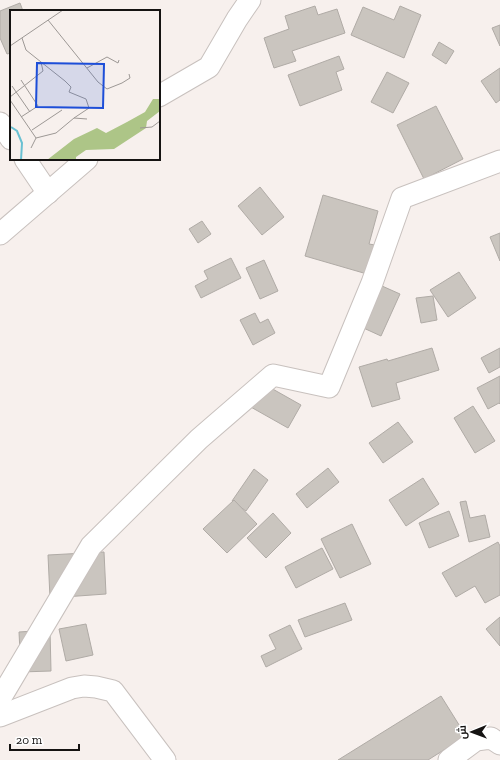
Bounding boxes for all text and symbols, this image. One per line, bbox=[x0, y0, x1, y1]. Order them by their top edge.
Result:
inset map bbox=[10, 10, 160, 160]
north arrow bbox=[452, 712, 492, 752]
text: ش bbox=[456, 725, 469, 739]
scale bar bbox=[10, 726, 79, 752]
text: 20 m bbox=[16, 733, 43, 747]

